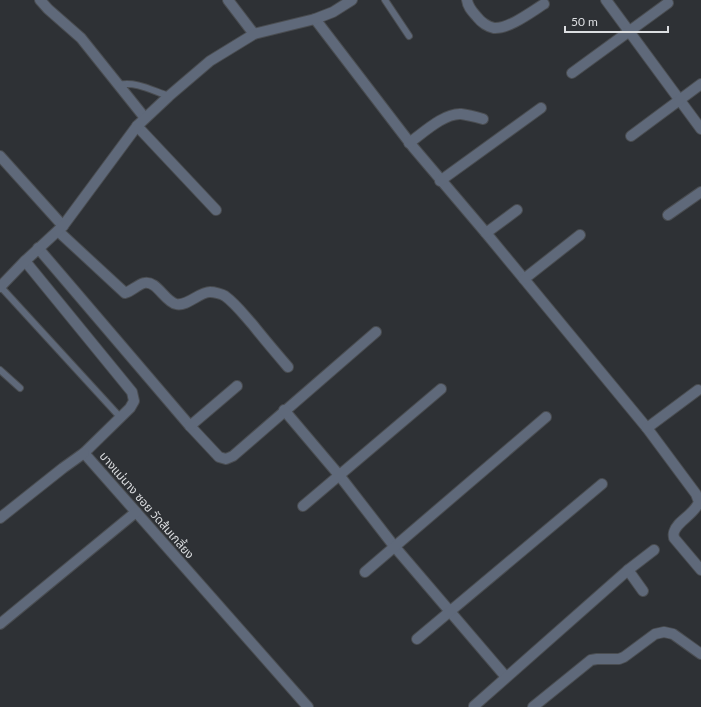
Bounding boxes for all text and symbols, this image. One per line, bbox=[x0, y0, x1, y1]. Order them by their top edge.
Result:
scale bar bbox=[565, 8, 668, 34]
text: 50 m bbox=[571, 14, 598, 29]
street label: บางแม่นาง ซอย วัดส้มเกลี้ยง bbox=[96, 448, 198, 562]

